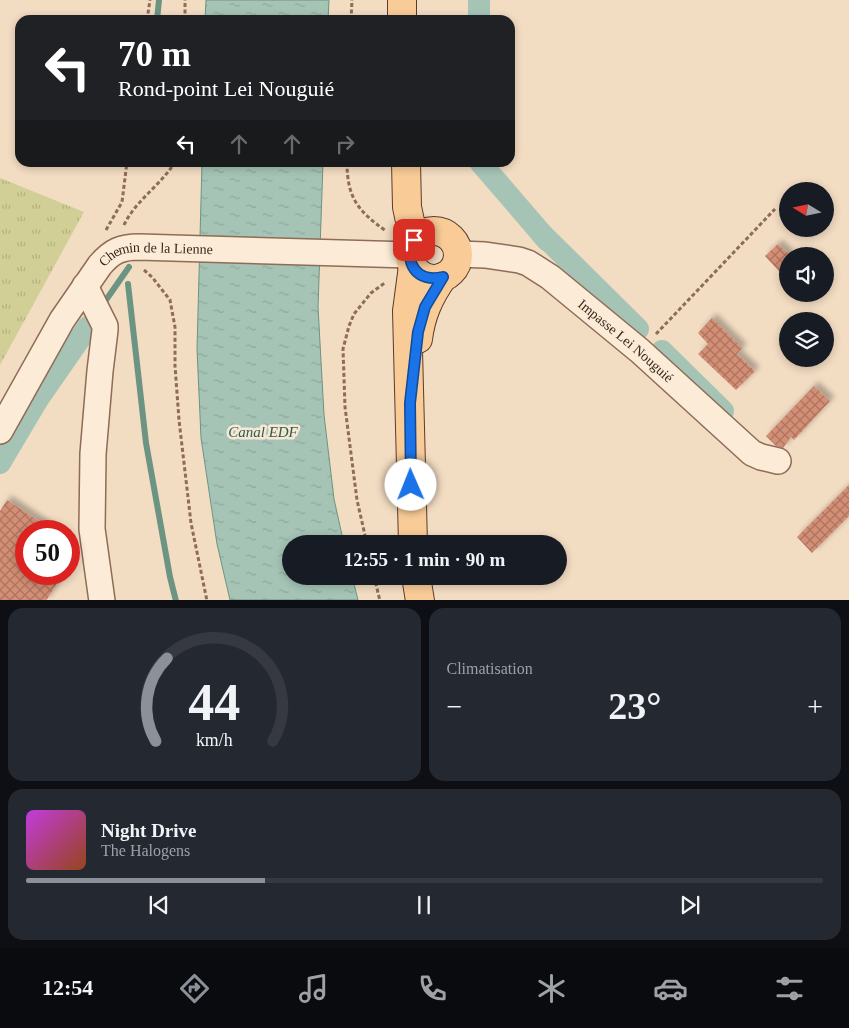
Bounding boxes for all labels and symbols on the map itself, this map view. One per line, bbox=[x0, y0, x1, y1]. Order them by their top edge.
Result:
north arrow bbox=[779, 182, 834, 238]
pin bbox=[393, 219, 435, 261]
street label: Chemin de la Lienne bbox=[96, 240, 213, 269]
street label: Impasse Lei Nouguié bbox=[575, 296, 676, 385]
water label: Canal EDF bbox=[228, 424, 299, 440]
position arrow bbox=[384, 458, 436, 510]
speed limit sign: 50 bbox=[15, 520, 80, 585]

